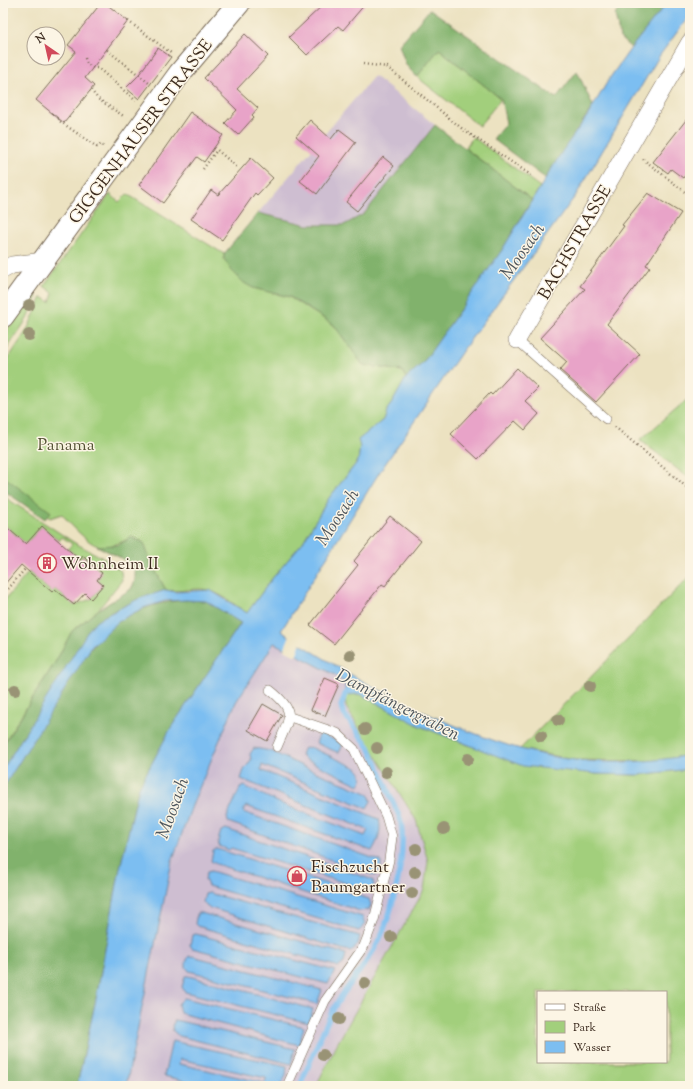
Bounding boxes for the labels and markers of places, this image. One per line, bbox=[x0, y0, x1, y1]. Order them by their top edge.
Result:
building icon: Wohnheim II bbox=[36, 552, 58, 574]
place label: Wohnheim II bbox=[61, 553, 159, 577]
place label: Fischzucht Baumgartner bbox=[311, 856, 406, 900]
shop icon: Fischzucht Baumgartner bbox=[286, 865, 308, 887]

